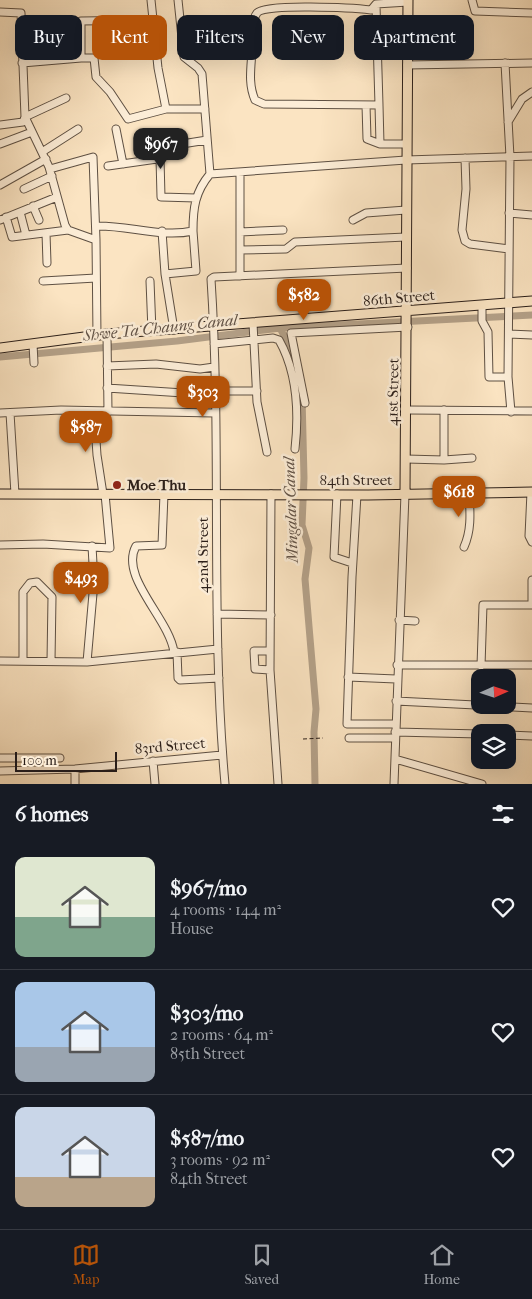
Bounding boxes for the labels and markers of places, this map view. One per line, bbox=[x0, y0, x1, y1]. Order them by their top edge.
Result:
pin: $967 bbox=[131, 128, 191, 170]
pin: $582 bbox=[274, 278, 334, 321]
pin: $303 bbox=[173, 376, 233, 418]
pin: $587 bbox=[56, 410, 116, 453]
place label: Moe Thu bbox=[126, 476, 186, 494]
pin: $618 bbox=[429, 476, 489, 518]
marker: Moe Thu bbox=[111, 479, 123, 491]
pin: $493 bbox=[51, 562, 111, 604]

